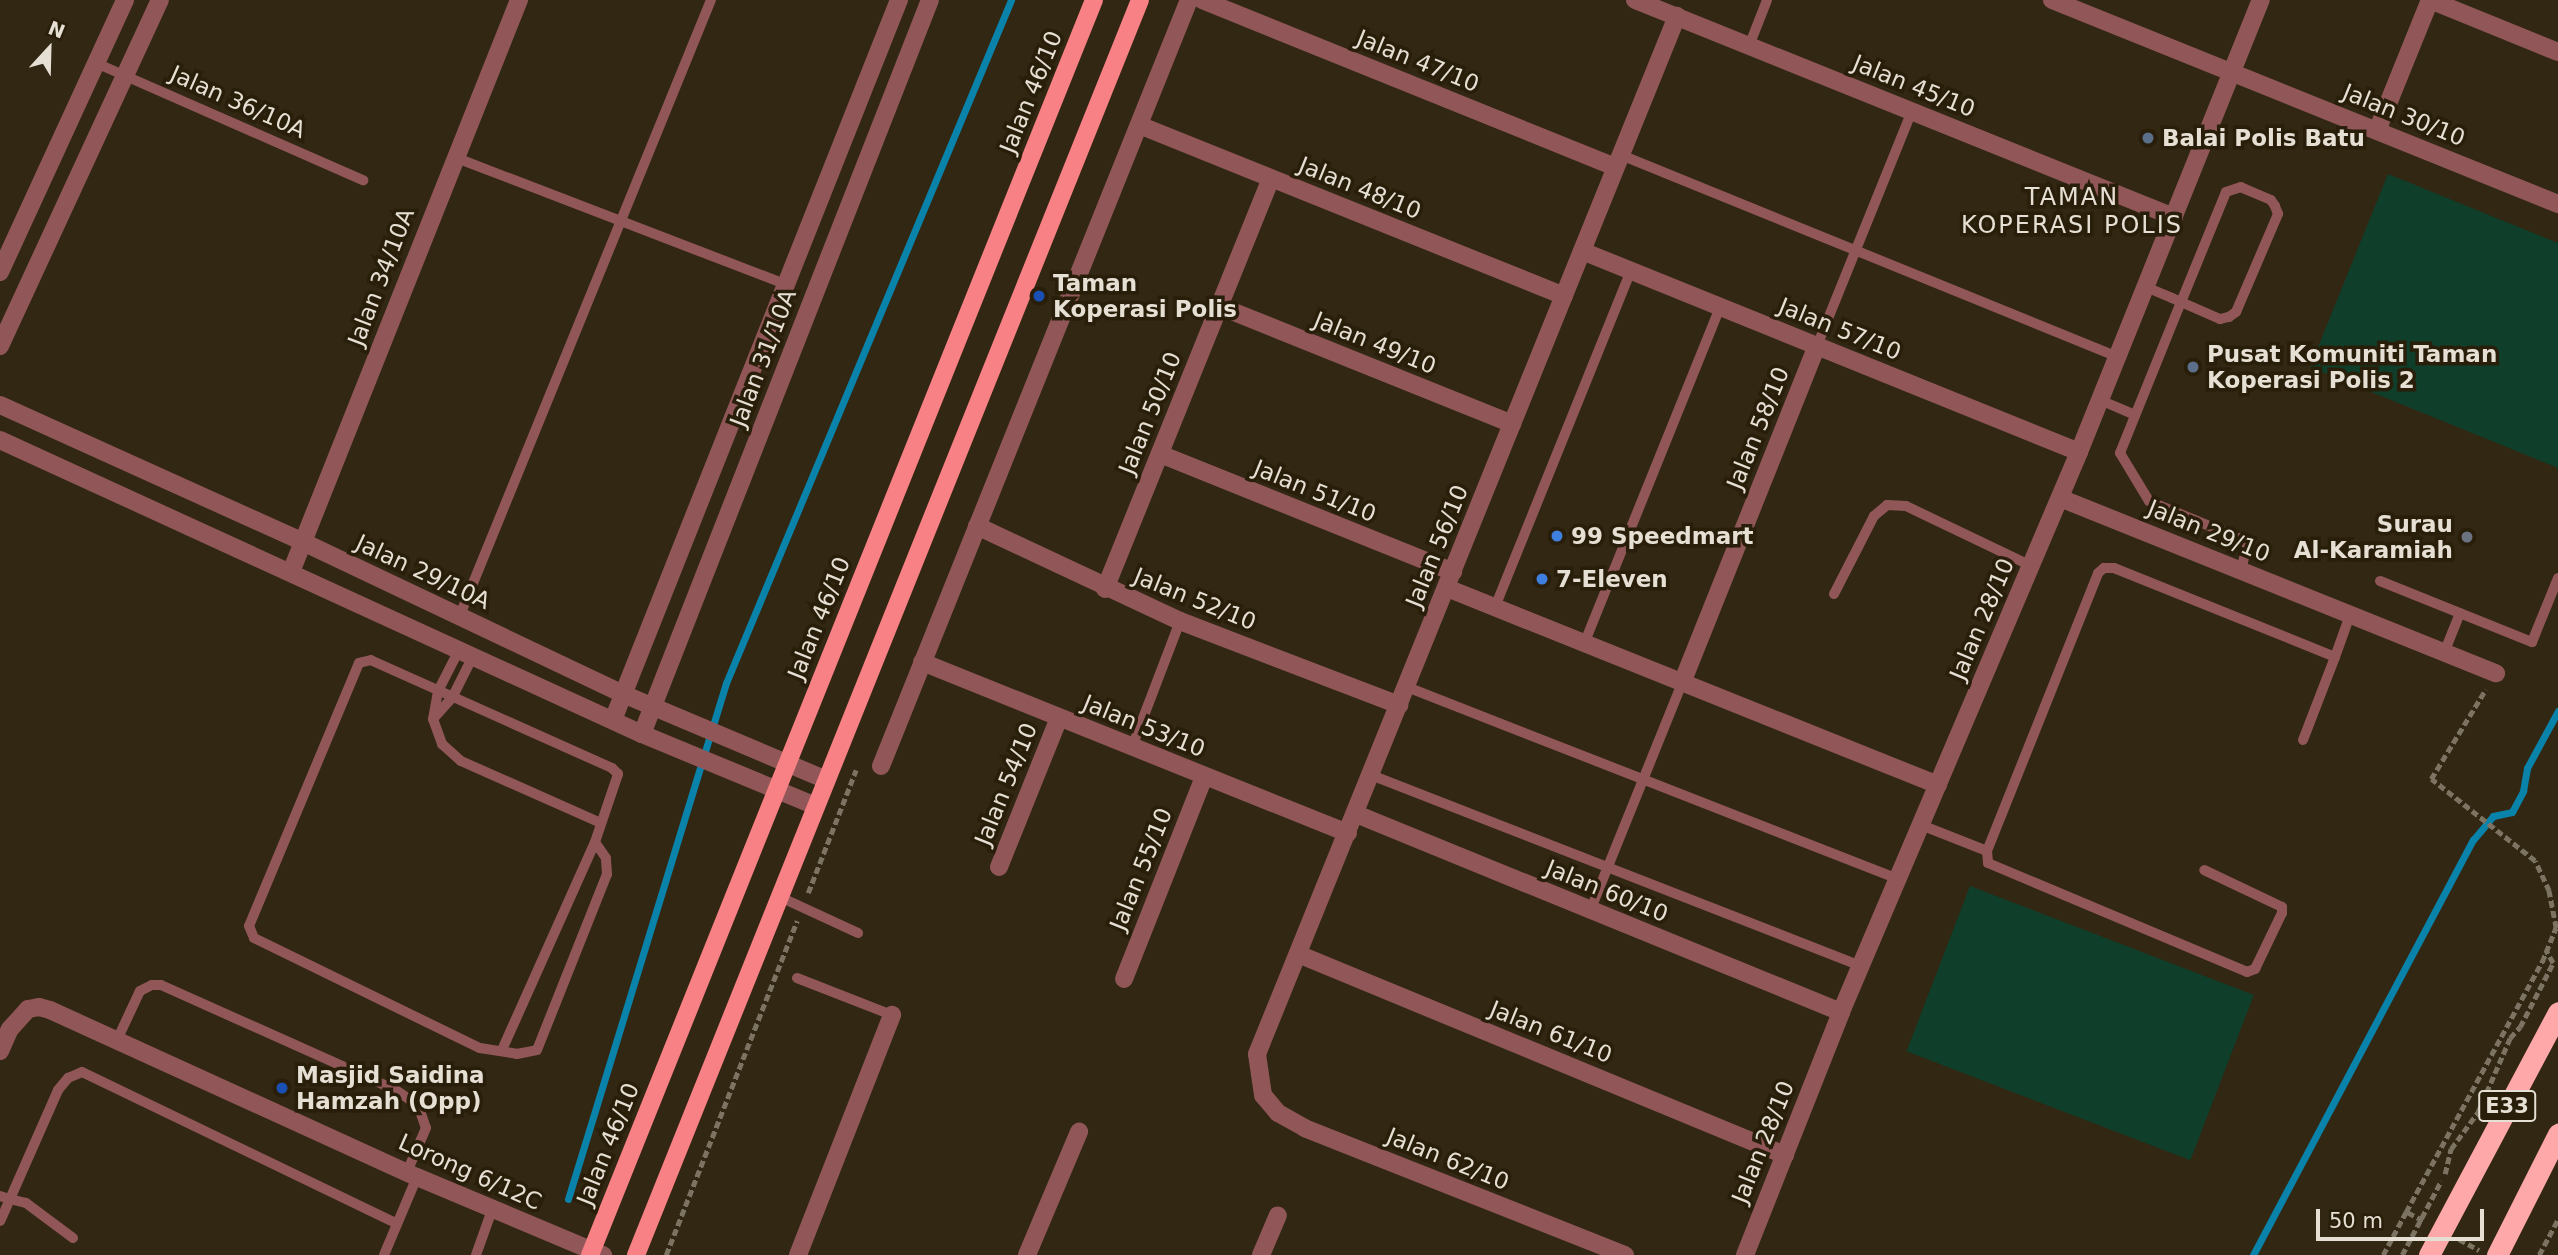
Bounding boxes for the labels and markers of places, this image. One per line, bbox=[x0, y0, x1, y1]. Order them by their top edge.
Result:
place label: Balai Polis Batu bbox=[2162, 124, 2365, 152]
marker: Balai Polis Batu bbox=[2140, 130, 2156, 146]
place label: Taman Koperasi Polis bbox=[1053, 269, 1237, 323]
marker: Taman Koperasi Polis bbox=[1031, 288, 1047, 304]
place label: Pusat Komuniti Taman Koperasi Polis 2 bbox=[2207, 340, 2497, 394]
marker: Pusat Komuniti Taman Koperasi Polis 2 bbox=[2185, 359, 2201, 375]
place label: Surau Al-Karamiah bbox=[2294, 510, 2453, 564]
place label: 99 Speedmart bbox=[1571, 522, 1754, 550]
marker: 99 Speedmart bbox=[1549, 528, 1565, 544]
marker: Surau Al-Karamiah bbox=[2459, 529, 2475, 545]
place label: 7-Eleven bbox=[1556, 565, 1668, 593]
marker: 7-Eleven bbox=[1534, 571, 1550, 587]
place label: Masjid Saidina Hamzah (Opp) bbox=[296, 1061, 485, 1115]
marker: Masjid Saidina Hamzah (Opp) bbox=[274, 1080, 290, 1096]

